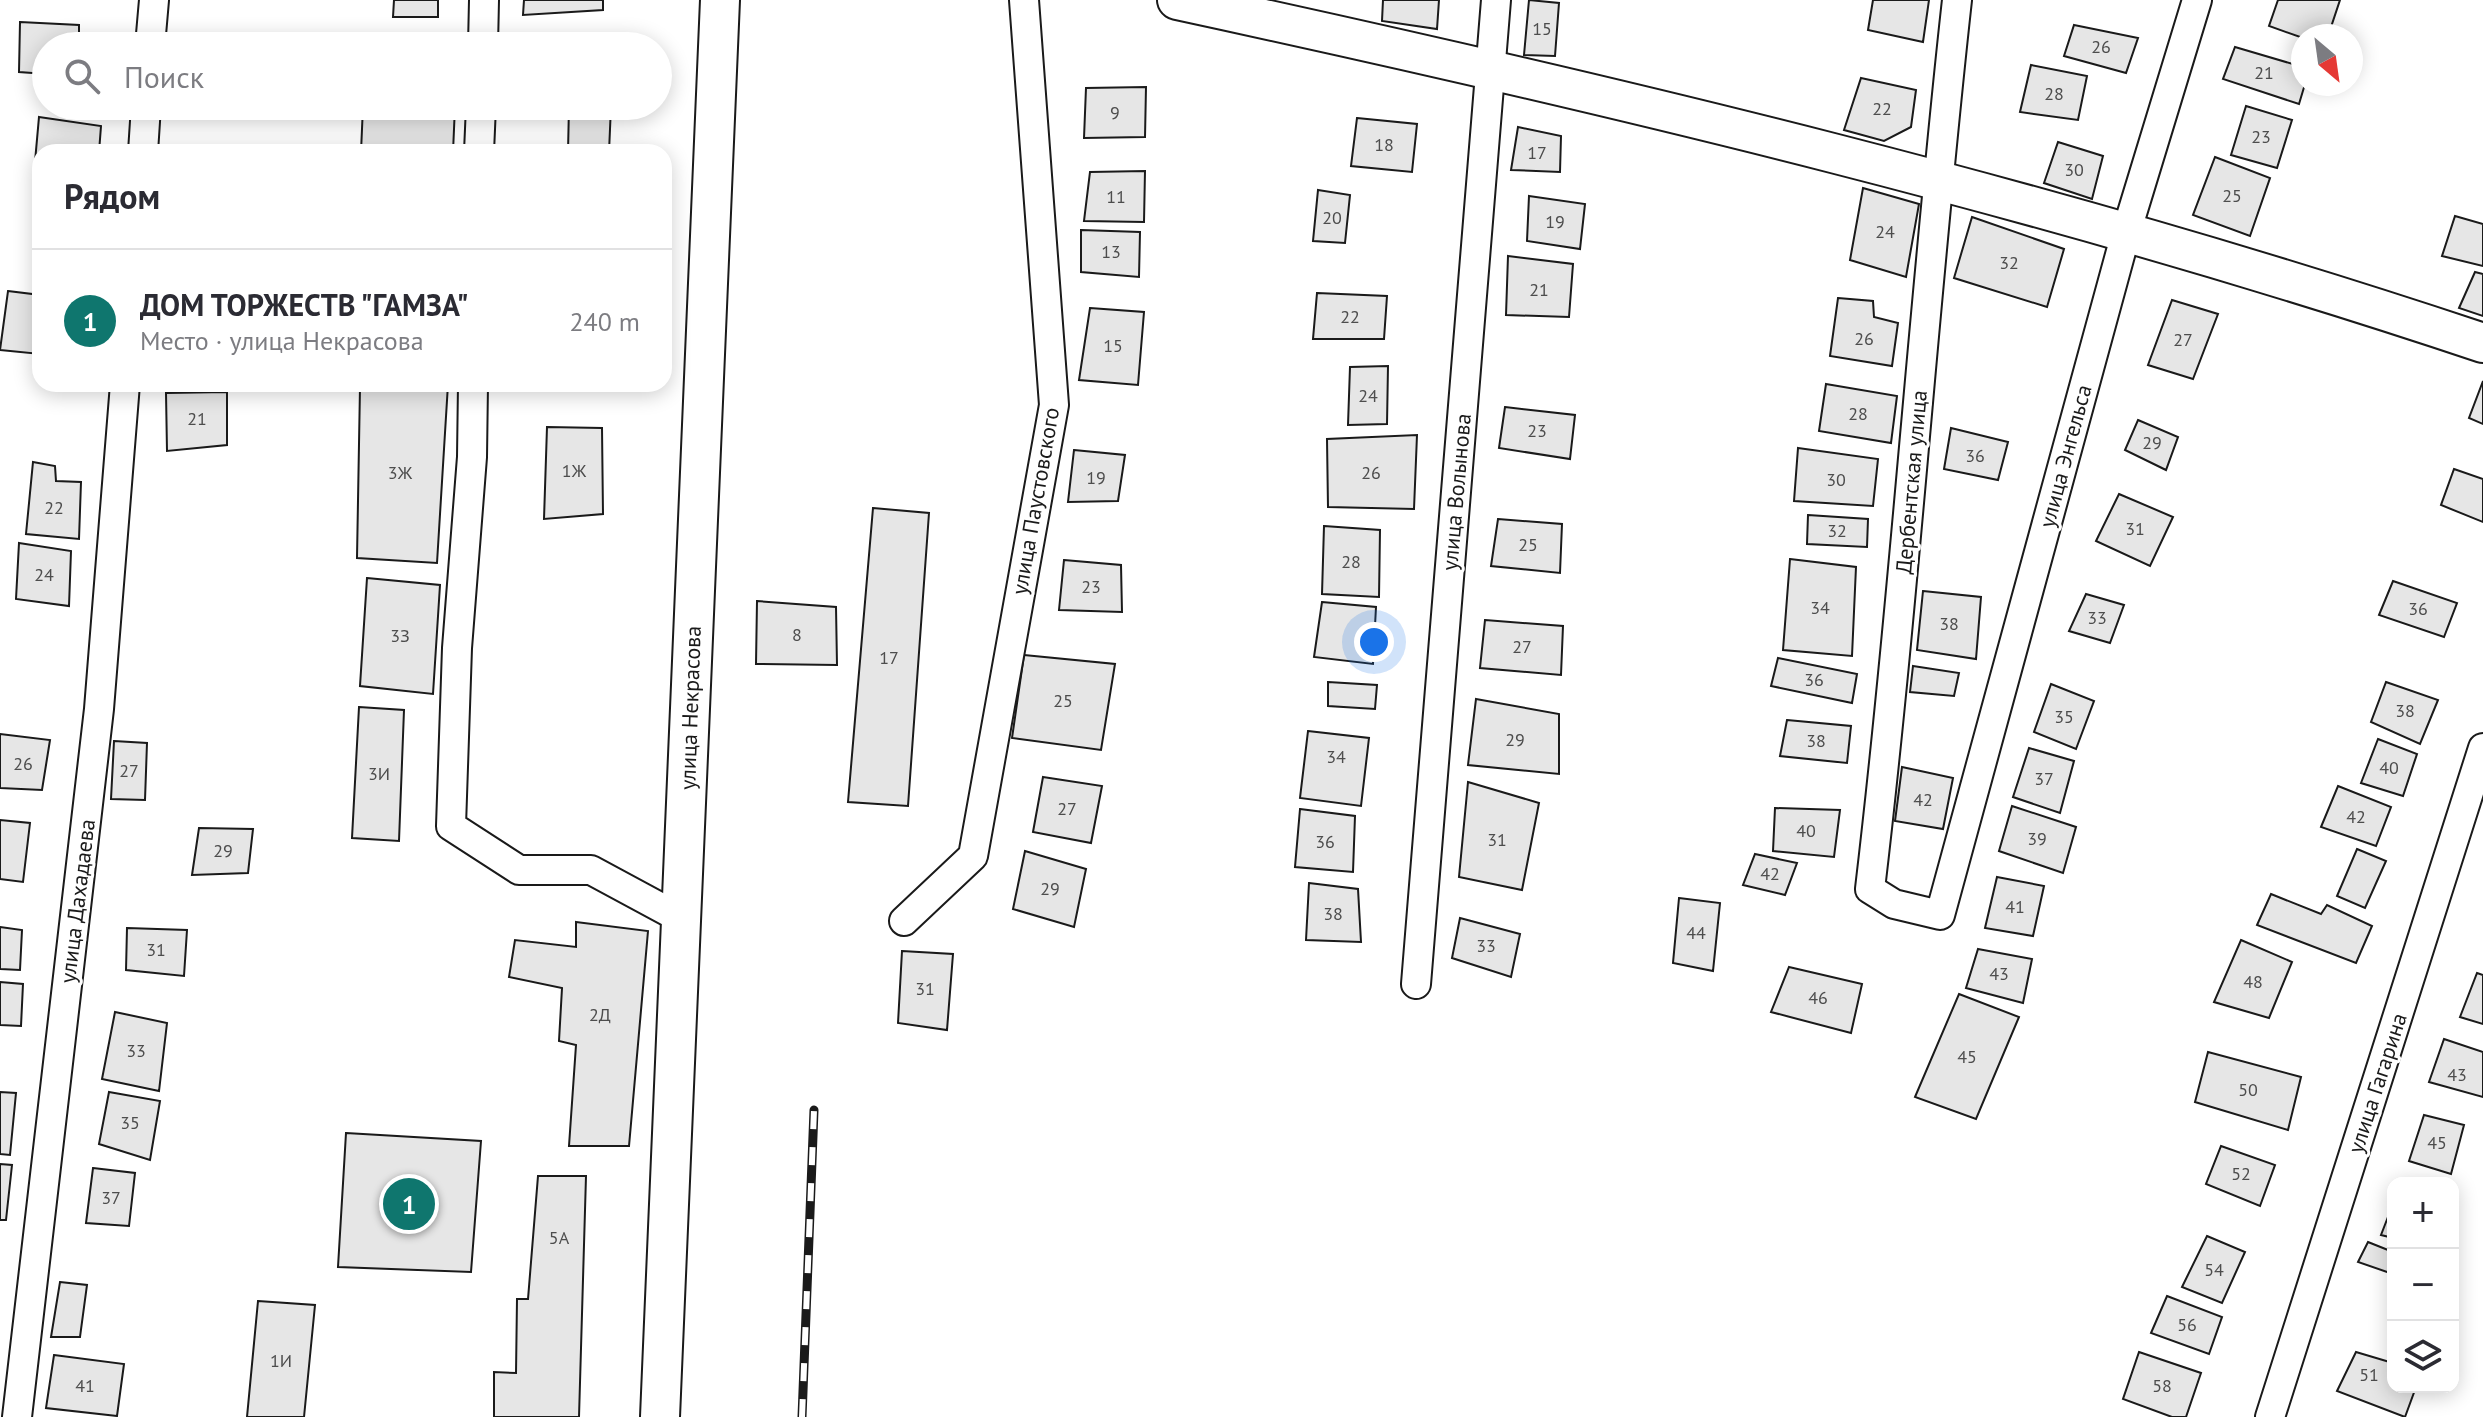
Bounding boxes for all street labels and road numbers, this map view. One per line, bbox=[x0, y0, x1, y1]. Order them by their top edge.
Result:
street label: улица Энгельса bbox=[2032, 381, 2098, 531]
street label: Дербентская улица bbox=[1889, 389, 1933, 575]
street label: улица Паустовского bbox=[1005, 405, 1065, 597]
street label: улица Волынова bbox=[1435, 412, 1477, 572]
street label: улица Некрасова bbox=[673, 625, 707, 791]
street label: улица Дахадаева bbox=[53, 817, 101, 985]
street label: улица Гагарина bbox=[2341, 1009, 2413, 1157]

